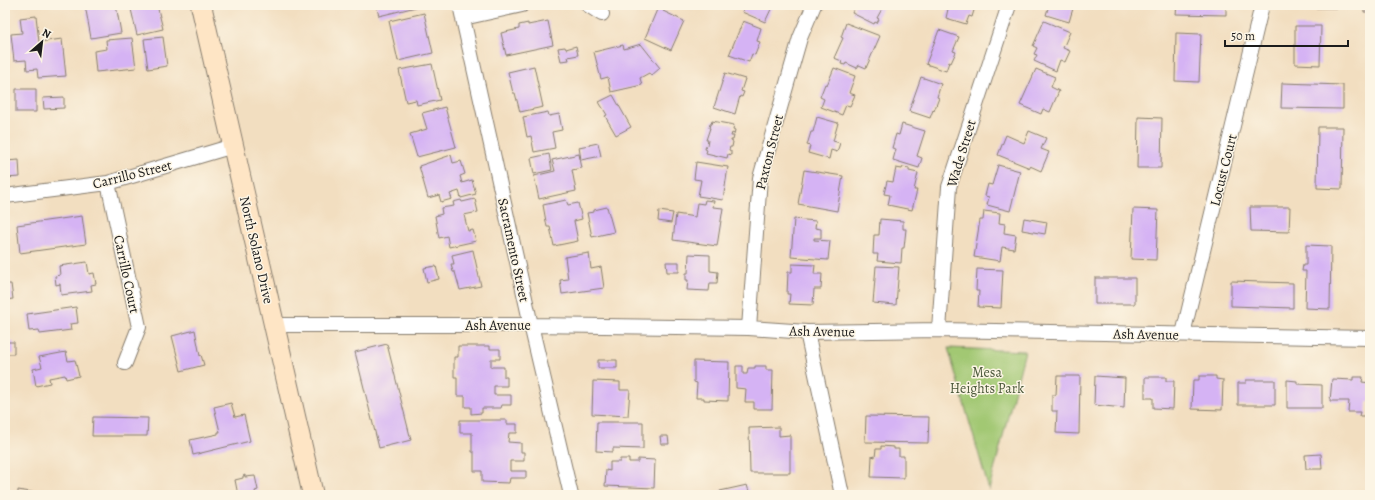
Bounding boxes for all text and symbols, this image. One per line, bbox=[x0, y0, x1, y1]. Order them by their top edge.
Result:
north arrow bbox=[22, 22, 62, 62]
scale bar bbox=[1225, 22, 1348, 48]
text: N bbox=[39, 25, 54, 42]
text: 50 m bbox=[1231, 28, 1255, 44]
street label: Paxton Street bbox=[751, 112, 788, 192]
street label: Wade Street bbox=[942, 117, 981, 190]
street label: Locust Court bbox=[1205, 132, 1242, 208]
street label: Carrillo Street bbox=[91, 155, 174, 193]
street label: North Solano Drive bbox=[235, 194, 278, 306]
street label: Sacramento Street bbox=[493, 196, 534, 304]
street label: Carrillo Court bbox=[109, 233, 144, 315]
street label: Ash Avenue bbox=[464, 316, 531, 335]
street label: Ash Avenue bbox=[788, 321, 855, 342]
street label: Ash Avenue bbox=[1112, 324, 1179, 345]
park label: Mesa Heights Park bbox=[950, 363, 1024, 398]

